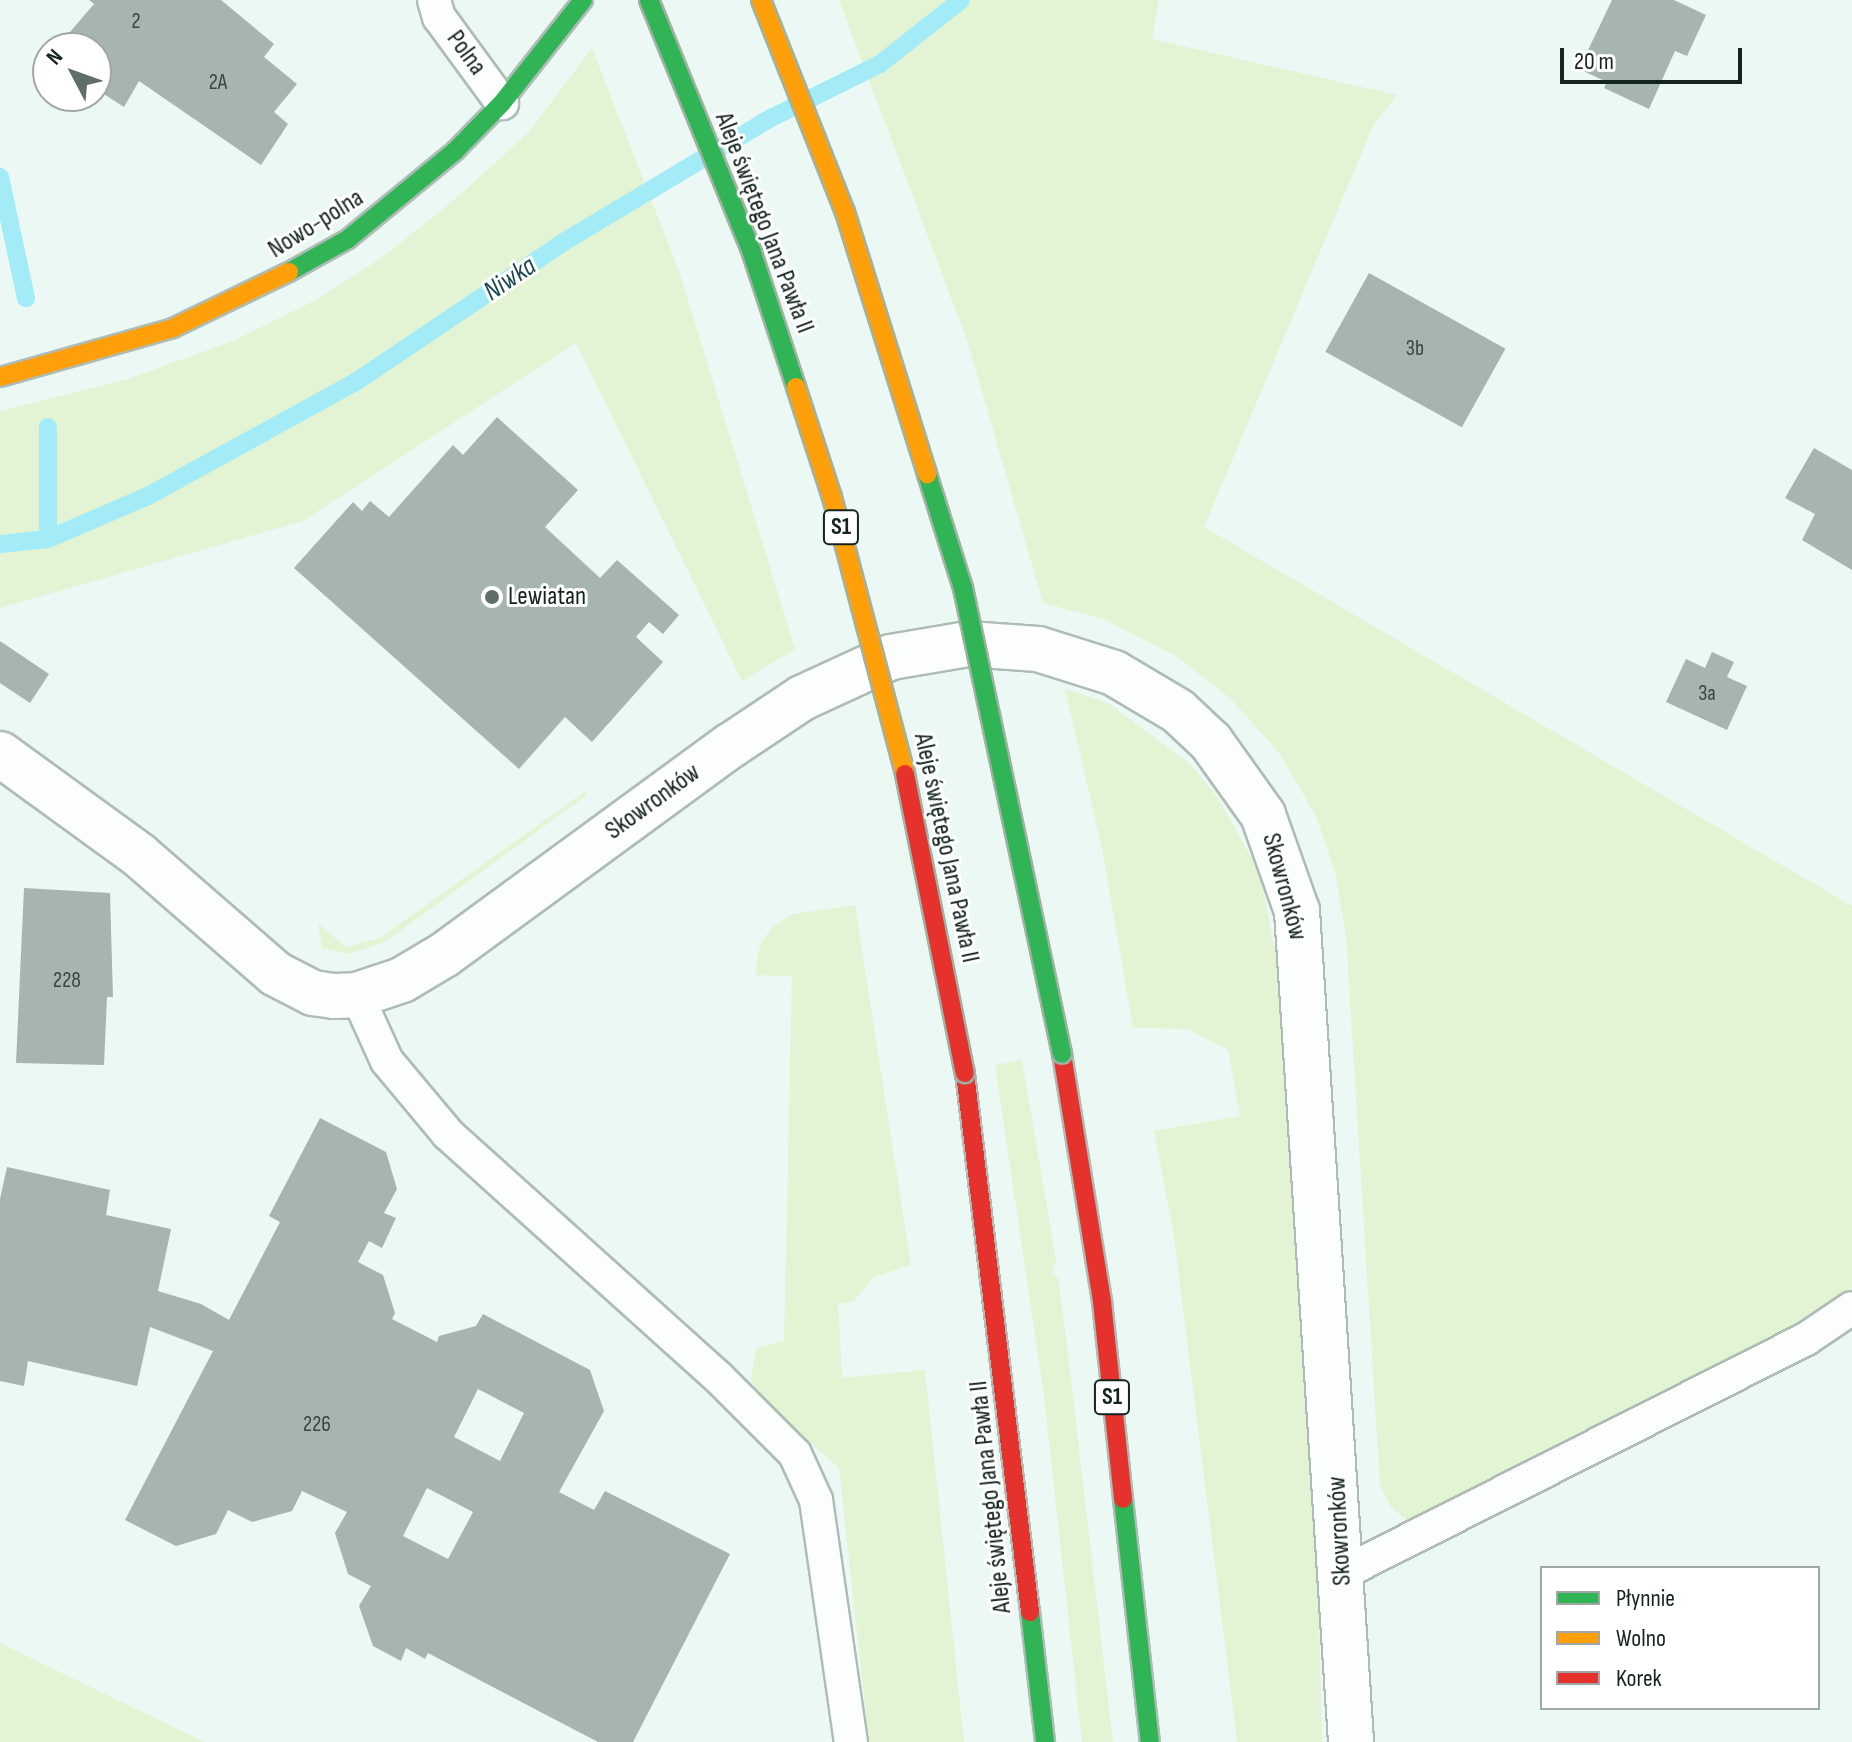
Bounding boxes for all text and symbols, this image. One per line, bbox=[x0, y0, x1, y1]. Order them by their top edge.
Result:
house number: 2 bbox=[131, 9, 141, 35]
street label: Polna bbox=[439, 25, 493, 81]
north arrow bbox=[32, 32, 112, 112]
scale bar bbox=[1564, 32, 1746, 82]
text: N bbox=[41, 44, 69, 71]
text: 20 m bbox=[1574, 47, 1614, 76]
house number: 2A bbox=[209, 70, 227, 96]
street label: Aleje świętego Jana Pawła II bbox=[708, 108, 820, 338]
street label: Nowo-polna bbox=[263, 183, 369, 265]
water label: Niwka bbox=[477, 249, 543, 309]
house number: 3b bbox=[1406, 336, 1424, 362]
road number: S1 bbox=[821, 507, 861, 547]
place label: Lewiatan bbox=[508, 581, 586, 613]
marker: Lewiatan bbox=[483, 588, 501, 606]
house number: 3a bbox=[1698, 681, 1716, 707]
street label: Aleje świętego Jana Pawła II bbox=[906, 730, 986, 966]
street label: Skowronków bbox=[599, 757, 707, 847]
street label: Skowronków bbox=[1255, 830, 1313, 944]
house number: 228 bbox=[53, 968, 81, 994]
road number: S1 bbox=[1092, 1377, 1132, 1417]
street label: Aleje świętego Jana Pawła II bbox=[963, 1379, 1019, 1615]
house number: 226 bbox=[303, 1412, 331, 1438]
street label: Skowronków bbox=[1322, 1475, 1358, 1587]
legend bbox=[1540, 1566, 1820, 1710]
text: Płynnie bbox=[1616, 1584, 1675, 1613]
text: Wolno bbox=[1616, 1624, 1666, 1653]
text: Korek bbox=[1616, 1664, 1662, 1693]

